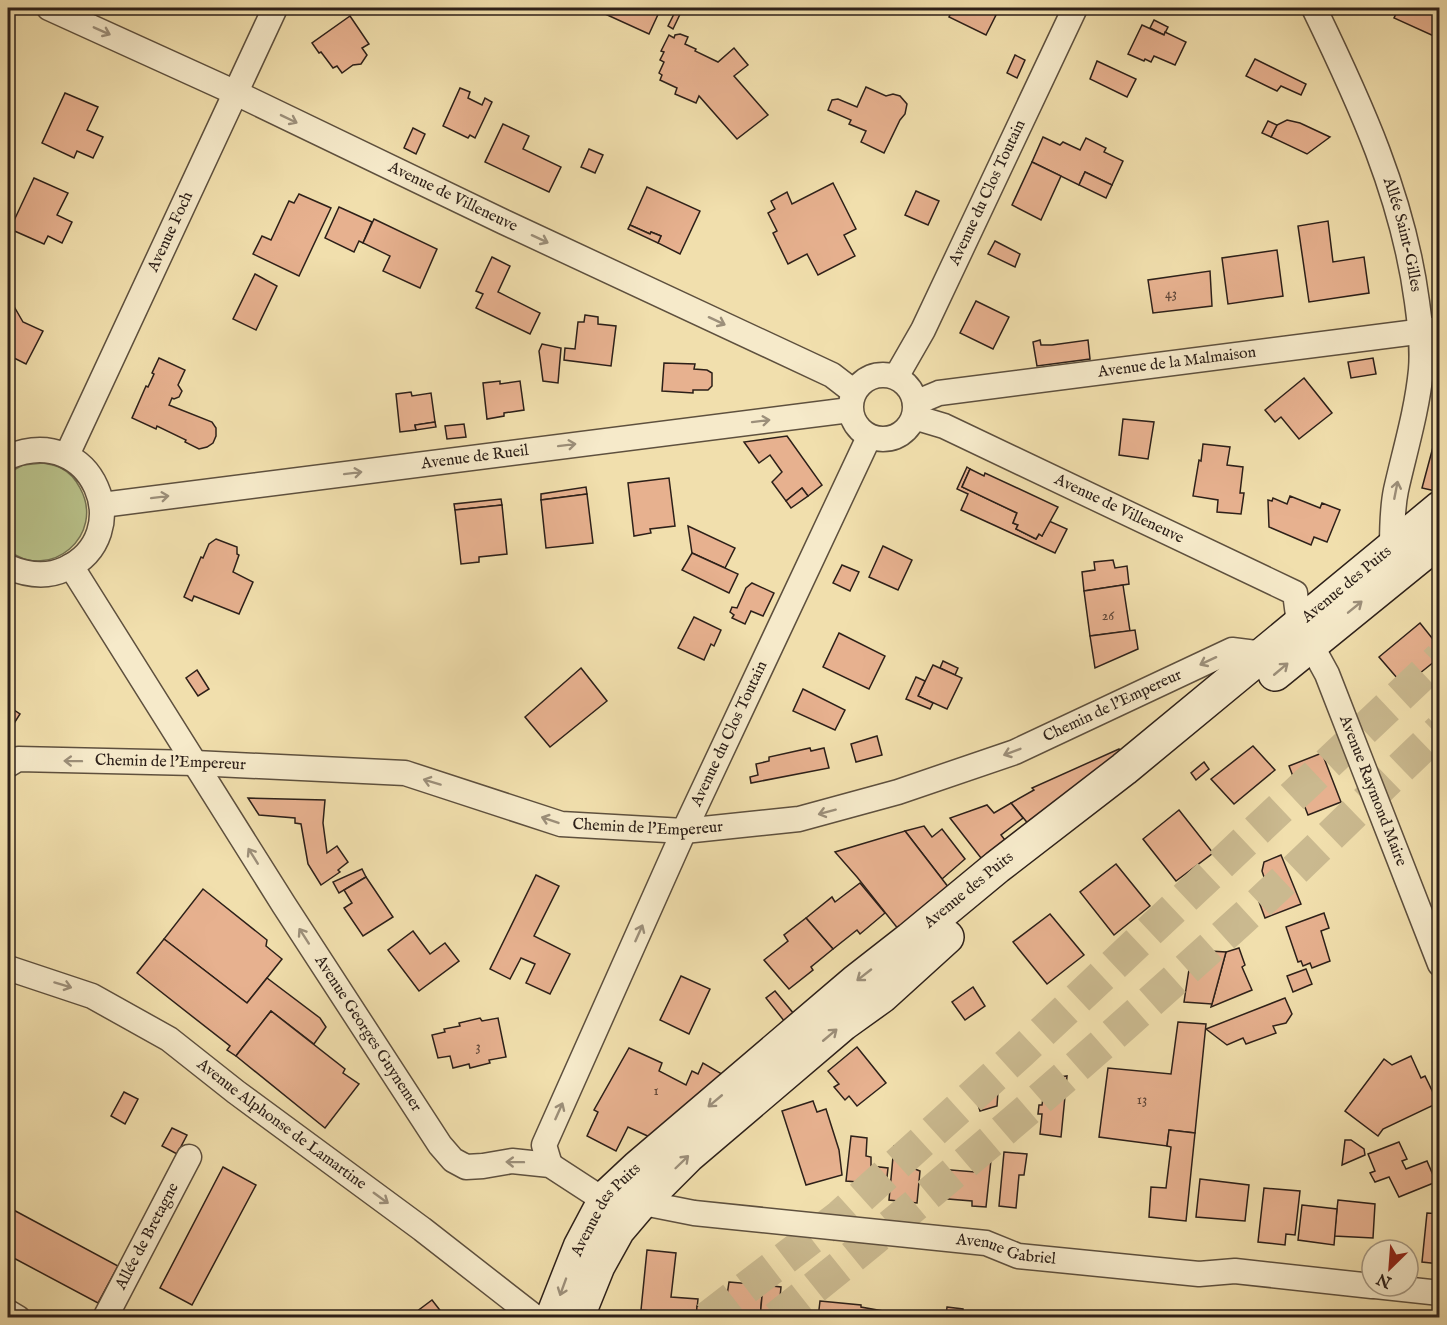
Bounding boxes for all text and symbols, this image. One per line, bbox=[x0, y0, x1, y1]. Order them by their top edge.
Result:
one-way arrow bbox=[93, 27, 111, 38]
one-way arrow bbox=[279, 113, 297, 125]
street label: Avenue du Clos Toutain bbox=[944, 116, 1031, 270]
street label: Avenue de Villeneuve bbox=[384, 157, 521, 237]
street label: Allée Saint-Gilles bbox=[1378, 174, 1425, 294]
street label: Avenue Foch bbox=[143, 188, 198, 276]
one-way arrow bbox=[531, 234, 549, 245]
house number: 43 bbox=[1165, 285, 1177, 303]
one-way arrow bbox=[708, 316, 726, 328]
street label: Avenue de la Malmaison bbox=[1096, 343, 1258, 383]
one-way arrow bbox=[750, 415, 770, 426]
one-way arrow bbox=[557, 440, 577, 451]
street label: Avenue de Rueil bbox=[419, 441, 531, 474]
one-way arrow bbox=[343, 467, 363, 478]
street label: Avenue de Villeneuve bbox=[1050, 469, 1187, 549]
one-way arrow bbox=[1391, 481, 1403, 500]
one-way arrow bbox=[149, 491, 169, 502]
street label: Avenue des Puits bbox=[1297, 542, 1396, 628]
one-way arrow bbox=[1347, 601, 1363, 614]
house number: 26 bbox=[1102, 607, 1115, 625]
one-way arrow bbox=[1200, 656, 1218, 668]
street label: Avenue du Clos Toutain bbox=[686, 657, 773, 811]
one-way arrow bbox=[1273, 662, 1289, 675]
street label: Chemin de l'Empereur bbox=[1040, 665, 1185, 747]
street label: Avenue Raymond Maire bbox=[1334, 712, 1411, 869]
one-way arrow bbox=[1004, 748, 1022, 759]
street label: Chemin de l'Empereur bbox=[95, 751, 246, 775]
one-way arrow bbox=[64, 755, 84, 766]
one-way arrow bbox=[423, 776, 442, 787]
one-way arrow bbox=[818, 806, 837, 818]
one-way arrow bbox=[541, 814, 560, 825]
street label: Chemin de l'Empereur bbox=[572, 815, 724, 841]
one-way arrow bbox=[246, 847, 259, 864]
street label: Avenue des Puits bbox=[919, 847, 1018, 934]
one-way arrow bbox=[633, 924, 645, 942]
one-way arrow bbox=[298, 929, 310, 945]
street label: Avenue Georges Guynemer bbox=[309, 951, 426, 1116]
one-way arrow bbox=[857, 969, 873, 981]
one-way arrow bbox=[53, 980, 72, 991]
one-way arrow bbox=[822, 1028, 837, 1042]
house number: 3 bbox=[475, 1038, 481, 1056]
street label: Avenue Alphonse de Lamartine bbox=[192, 1054, 370, 1194]
house number: 1 bbox=[653, 1082, 659, 1100]
house number: 13 bbox=[1137, 1091, 1147, 1109]
one-way arrow bbox=[708, 1094, 723, 1108]
one-way arrow bbox=[555, 1102, 566, 1120]
one-way arrow bbox=[674, 1155, 689, 1169]
one-way arrow bbox=[506, 1156, 525, 1168]
street label: Avenue des Puits bbox=[567, 1159, 646, 1260]
street label: Allée de Bretagne bbox=[111, 1180, 184, 1294]
one-way arrow bbox=[372, 1192, 388, 1205]
street label: Avenue Gabriel bbox=[954, 1230, 1057, 1270]
north arrow bbox=[1360, 1238, 1420, 1298]
text: N bbox=[1374, 1268, 1396, 1292]
one-way arrow bbox=[557, 1277, 568, 1296]

